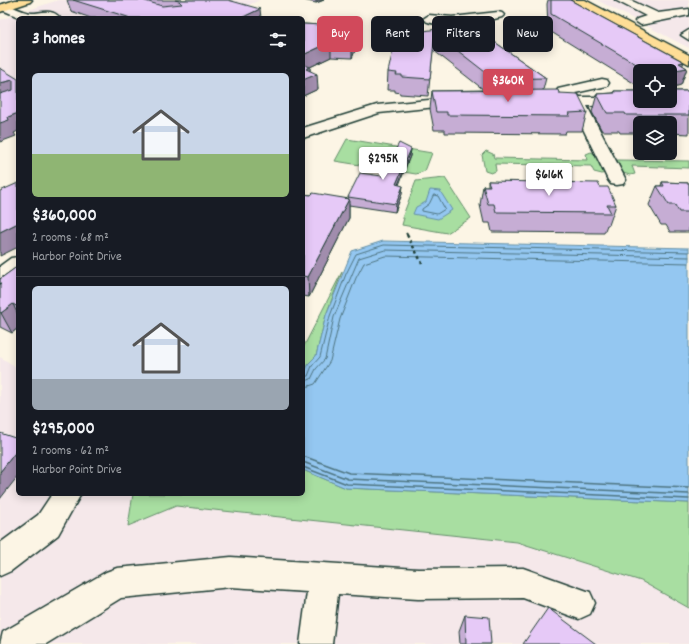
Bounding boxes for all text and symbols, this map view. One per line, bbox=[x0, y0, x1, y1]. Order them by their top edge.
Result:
chip: Buy bbox=[317, 16, 363, 52]
chip: Rent bbox=[371, 16, 424, 52]
chip: Filters bbox=[432, 16, 495, 52]
chip: New bbox=[503, 16, 553, 52]
text: 3 homes bbox=[32, 28, 85, 52]
icon: filters bbox=[267, 29, 289, 51]
map controls bbox=[633, 64, 677, 160]
button: locate bbox=[633, 64, 677, 108]
pin: $360K bbox=[480, 69, 536, 103]
text: $360K bbox=[492, 72, 524, 91]
icon: home bbox=[125, 99, 197, 171]
button: layers bbox=[633, 116, 677, 160]
pin: $295K bbox=[355, 147, 411, 181]
text: $295K bbox=[368, 150, 398, 169]
pin: $616K bbox=[521, 163, 577, 197]
text: $616K bbox=[535, 166, 563, 185]
text: $360,000 bbox=[32, 205, 97, 229]
text: 2 rooms · 68 m² bbox=[32, 229, 109, 248]
text: Harbor Point Drive bbox=[32, 248, 122, 267]
icon: home bbox=[125, 312, 197, 384]
text: $295,000 bbox=[32, 418, 95, 442]
text: 2 rooms · 62 m² bbox=[32, 442, 109, 461]
text: Harbor Point Drive bbox=[32, 461, 122, 480]

